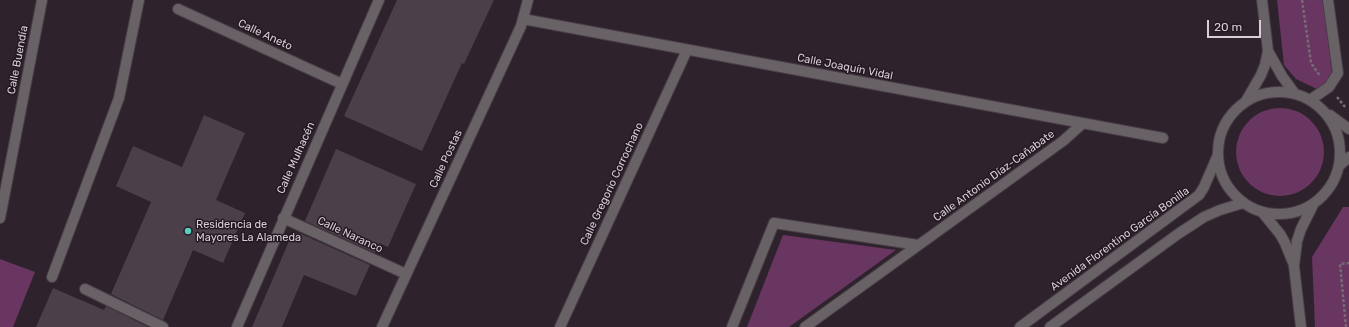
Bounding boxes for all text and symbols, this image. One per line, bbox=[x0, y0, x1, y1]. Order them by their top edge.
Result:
scale bar bbox=[1209, 12, 1263, 38]
street label: Calle Aneto bbox=[236, 17, 294, 53]
text: 20 m bbox=[1214, 20, 1242, 34]
street label: Calle Buendía bbox=[5, 25, 31, 95]
street label: Calle Joaquín Vidal bbox=[796, 51, 894, 83]
street label: Calle Mulhacén bbox=[274, 120, 318, 196]
street label: Calle Gregorio Corrochano bbox=[578, 120, 646, 248]
street label: Calle Postas bbox=[427, 128, 465, 190]
street label: Calle Antonio Díaz-Cañabate bbox=[931, 128, 1057, 224]
street label: Avenida Florentino García Bonilla bbox=[1048, 184, 1192, 294]
street label: Calle Naranco bbox=[315, 214, 385, 256]
place label: Residencia de Mayores La Alameda bbox=[196, 218, 301, 244]
marker: Residencia de Mayores La Alameda bbox=[183, 226, 193, 236]

